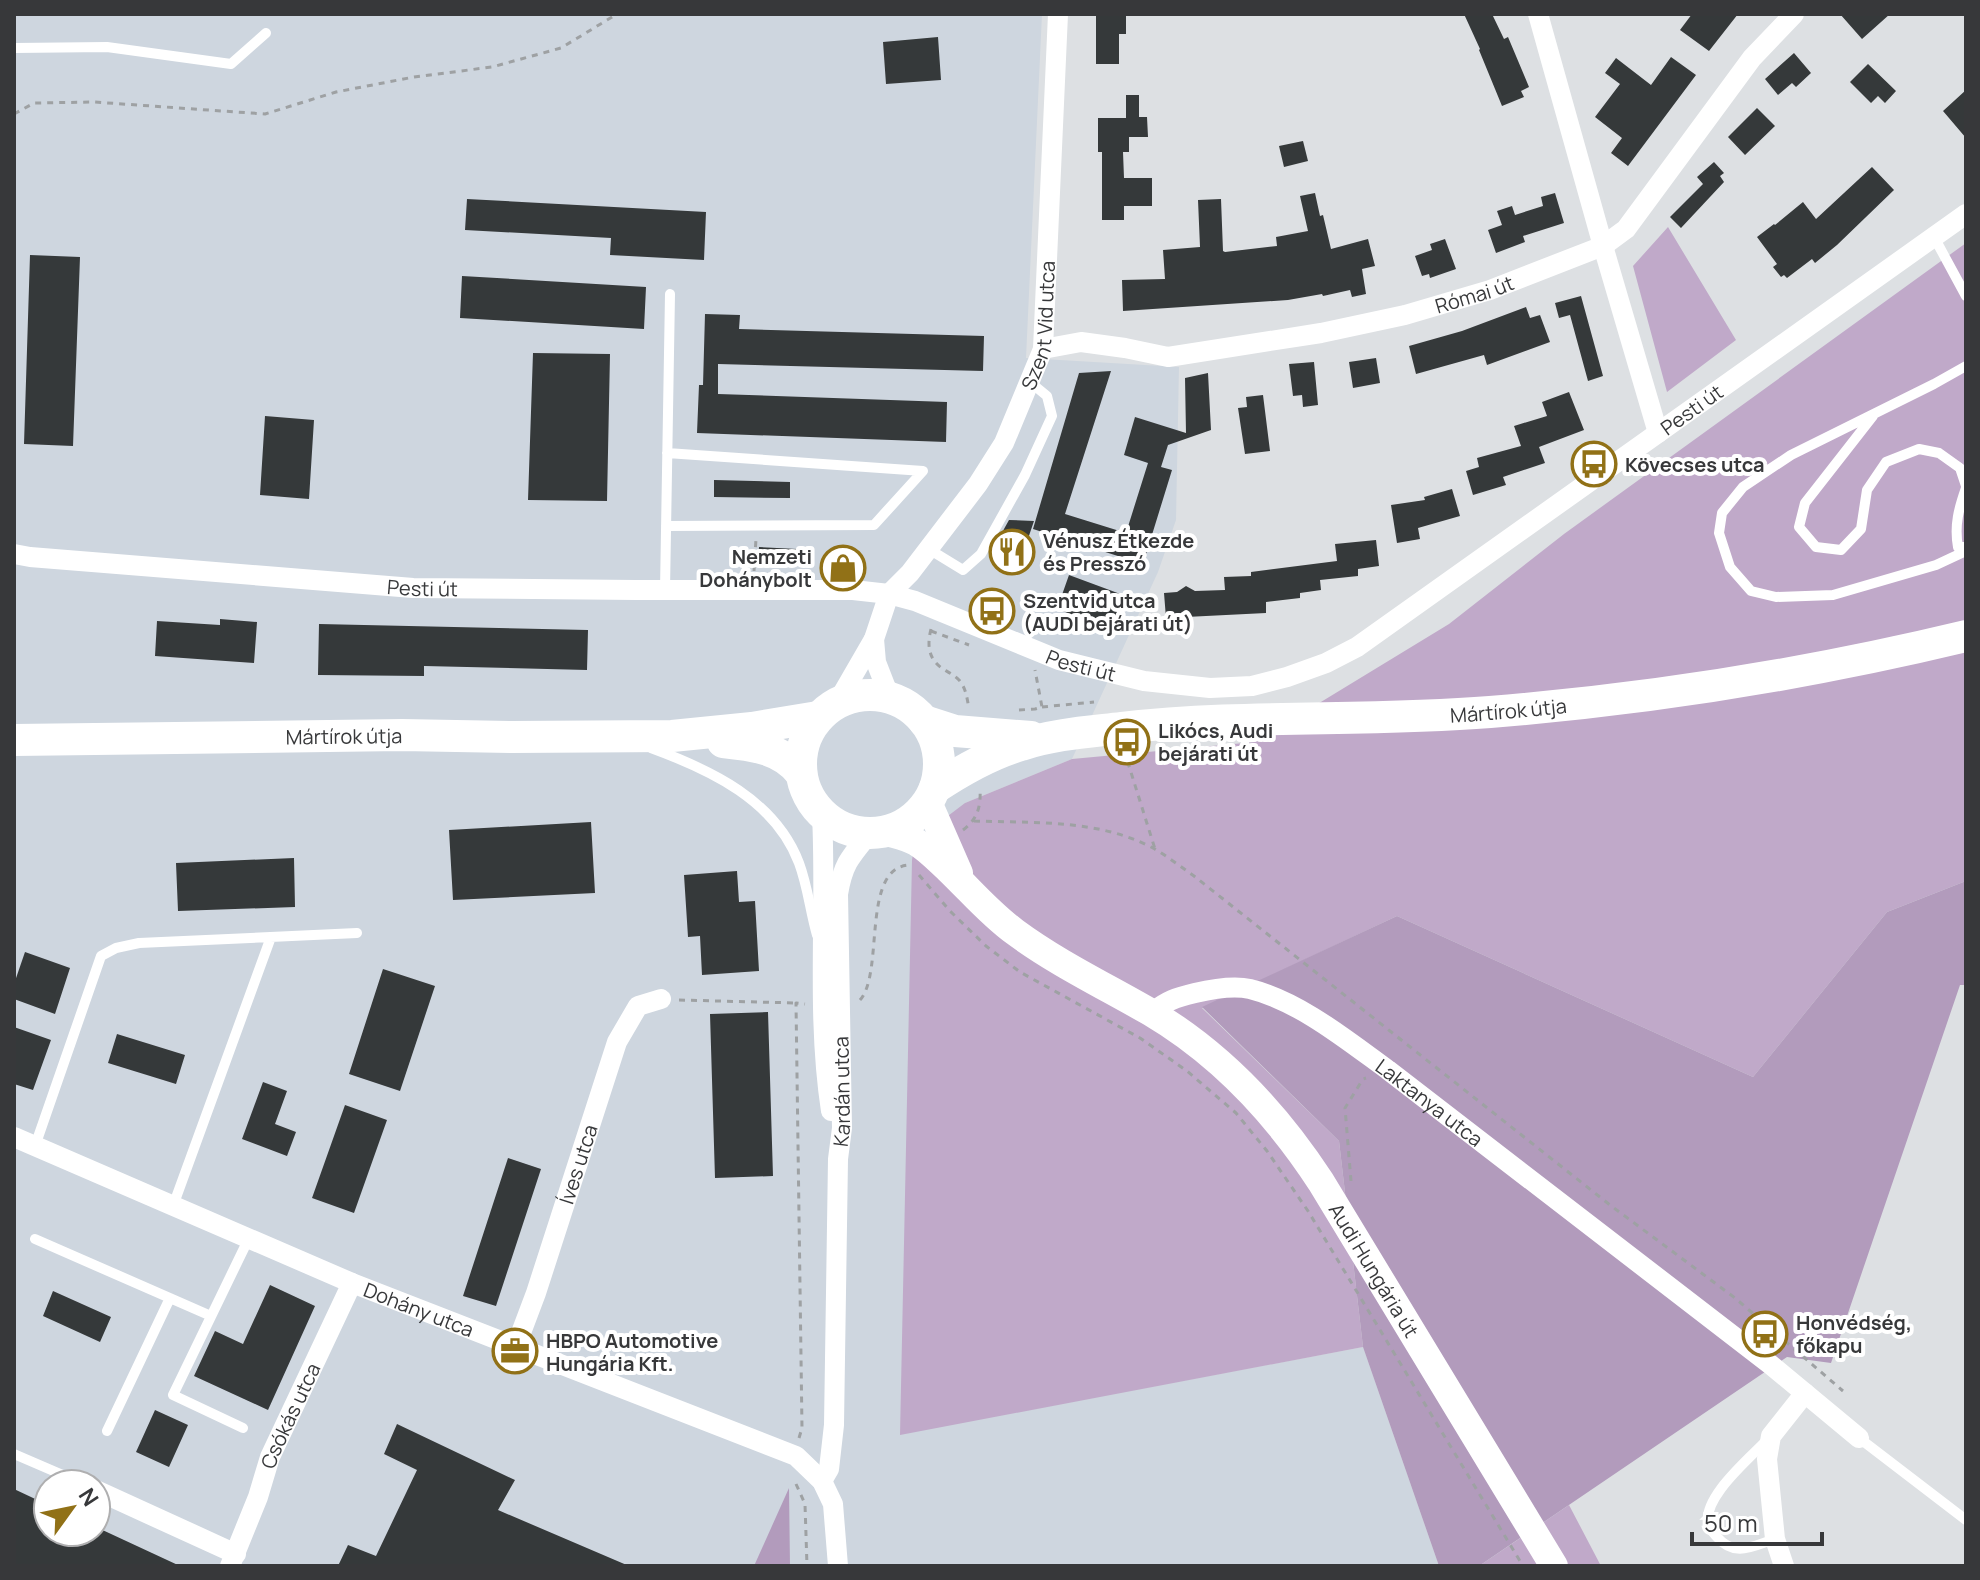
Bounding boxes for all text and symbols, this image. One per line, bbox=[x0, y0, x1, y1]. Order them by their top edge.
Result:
street label: Szent Vid utca bbox=[1014, 260, 1060, 394]
street label: Római út bbox=[1432, 269, 1517, 319]
street label: Pesti út bbox=[1655, 378, 1728, 441]
bus stop icon: Kövecses utca bbox=[1570, 440, 1618, 488]
place label: Kövecses utca bbox=[1625, 451, 1765, 478]
place label: Vénusz Étkezde és Presszó bbox=[1043, 527, 1194, 577]
restaurant icon: Vénusz Étkezde és Presszó bbox=[988, 528, 1036, 576]
place label: Nemzeti Dohánybolt bbox=[699, 543, 812, 593]
shop icon: Nemzeti Dohánybolt bbox=[819, 544, 867, 592]
street label: Pesti út bbox=[386, 572, 458, 602]
bus stop icon: Szentvid utca (AUDI bejárati út) bbox=[968, 587, 1016, 635]
place label: Szentvid utca (AUDI bejárati út) bbox=[1023, 587, 1193, 637]
street label: Pesti út bbox=[1042, 643, 1119, 687]
street label: Mártírok útja bbox=[1449, 692, 1568, 728]
place label: Likócs, Audi bejárati út bbox=[1158, 717, 1273, 767]
bus stop icon: Likócs, Audi bejárati út bbox=[1103, 718, 1151, 766]
street label: Mártírok útja bbox=[285, 721, 402, 750]
street label: Kardán utca bbox=[826, 1036, 856, 1148]
street label: Laktanya utca bbox=[1371, 1052, 1489, 1152]
street label: Íves utca bbox=[552, 1121, 603, 1207]
street label: Audi Hungária út bbox=[1323, 1198, 1425, 1342]
street label: Dohány utca bbox=[360, 1275, 478, 1343]
place label: Honvédség, főkapu bbox=[1796, 1309, 1912, 1359]
bus stop icon: Honvédség, főkapu bbox=[1741, 1310, 1789, 1358]
office icon: HBPO Automotive Hungária Kft. bbox=[491, 1327, 539, 1375]
place label: HBPO Automotive Hungária Kft. bbox=[546, 1327, 718, 1377]
street label: Csókás utca bbox=[254, 1358, 326, 1472]
north arrow bbox=[32, 1468, 112, 1548]
text: N bbox=[72, 1482, 106, 1512]
scale bar bbox=[1692, 1496, 1822, 1546]
text: 50 m bbox=[1704, 1506, 1758, 1539]

